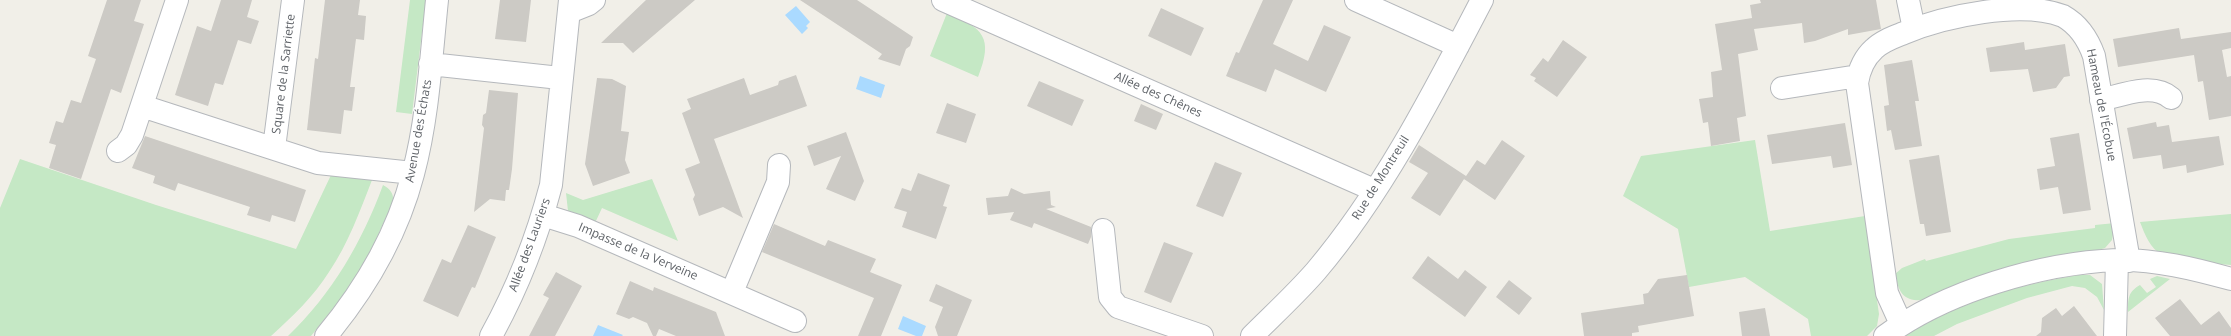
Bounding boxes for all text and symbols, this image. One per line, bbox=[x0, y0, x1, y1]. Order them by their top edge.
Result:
street label: Square de la Sarriette bbox=[269, 13, 299, 135]
street label: Hameau de l'Écobue bbox=[2083, 47, 2119, 163]
street label: Allée des Chênes bbox=[1112, 69, 1204, 121]
street label: Avenue des Échats bbox=[403, 78, 435, 184]
street label: Rue de Montreuil bbox=[1349, 133, 1413, 223]
street label: Allée des Lauriers bbox=[506, 196, 554, 294]
street label: Impasse de la Verveine bbox=[576, 220, 700, 284]

